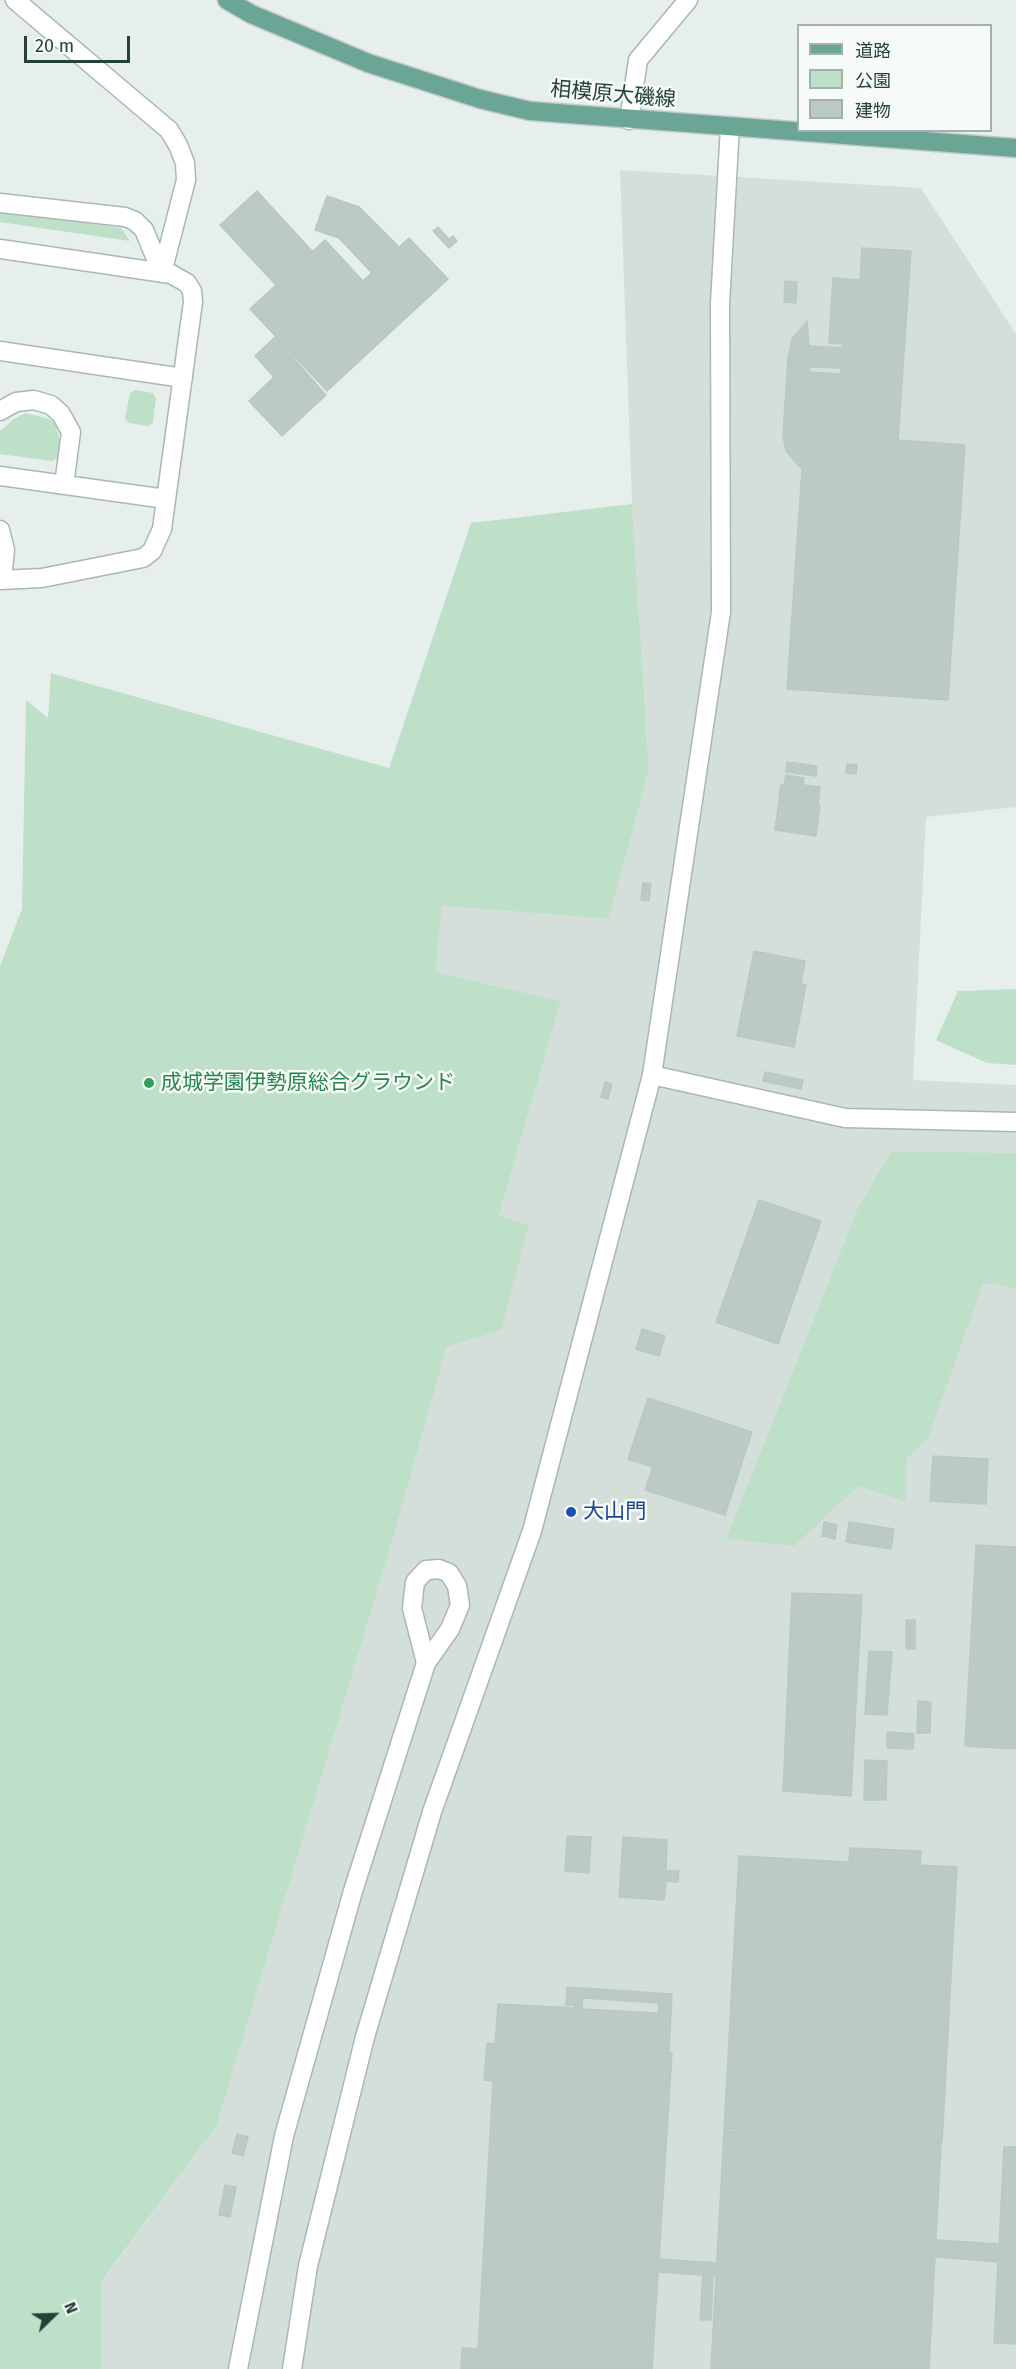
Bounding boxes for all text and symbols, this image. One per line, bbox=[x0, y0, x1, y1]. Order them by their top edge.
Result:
scale bar bbox=[27, 24, 134, 62]
legend bbox=[797, 24, 992, 132]
text: 20 m bbox=[35, 35, 74, 57]
text: 道路 bbox=[855, 40, 891, 62]
text: 公園 bbox=[855, 70, 891, 92]
street label: 相模原大磯線 bbox=[549, 77, 677, 113]
text: 建物 bbox=[855, 100, 891, 122]
place label: 成城学園伊勢原総合グラウンド bbox=[161, 1070, 455, 1096]
marker: 成城学園伊勢原総合グラウンド bbox=[142, 1076, 156, 1090]
place label: 大山門 bbox=[583, 1499, 646, 1525]
marker: 大山門 bbox=[564, 1505, 578, 1519]
north arrow bbox=[24, 2285, 84, 2345]
text: N bbox=[60, 2299, 82, 2316]

